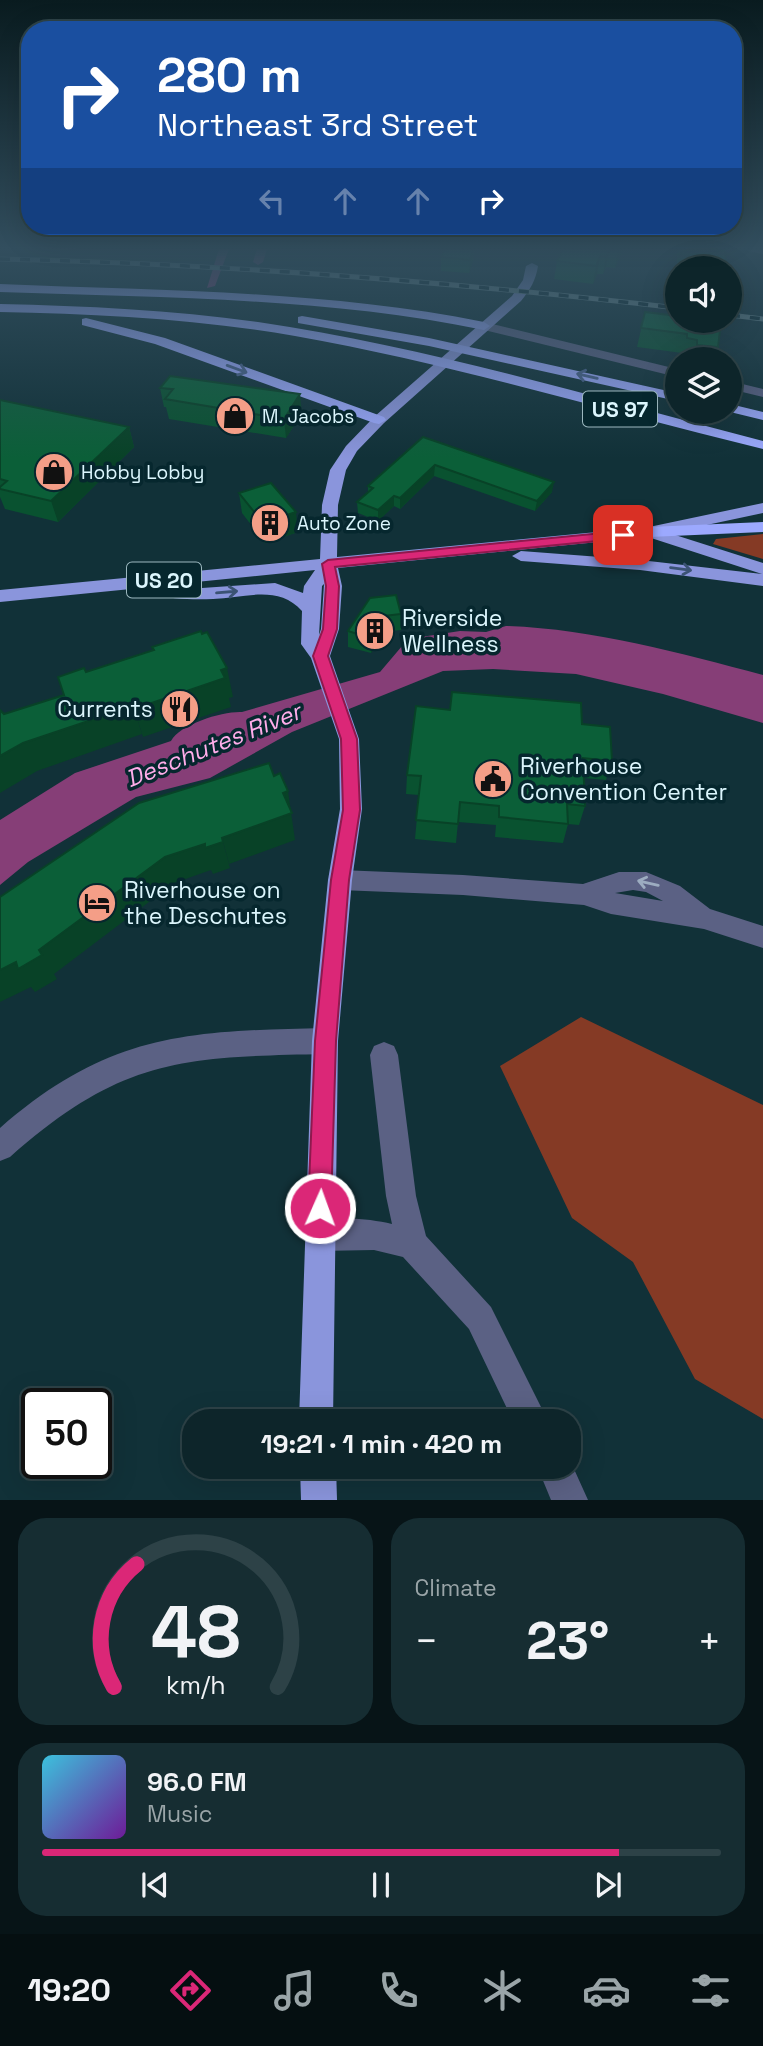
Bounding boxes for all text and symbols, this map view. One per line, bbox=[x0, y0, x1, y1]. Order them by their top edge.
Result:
text: 280 m bbox=[157, 44, 302, 106]
icon: right bbox=[42, 49, 133, 140]
text: Northeast 3rd Street bbox=[157, 105, 479, 145]
icon: left bbox=[253, 182, 291, 220]
icon: ahead bbox=[326, 182, 364, 220]
icon: ahead bbox=[399, 182, 437, 220]
icon: right bbox=[472, 182, 510, 220]
map controls bbox=[665, 256, 742, 424]
button: sound bbox=[665, 256, 742, 333]
button: layers bbox=[665, 347, 742, 424]
one-way arrow bbox=[226, 364, 248, 376]
one-way arrow bbox=[576, 369, 599, 383]
road number: US 97 bbox=[583, 392, 657, 426]
shop icon: M. Jacobs bbox=[214, 395, 256, 437]
place label: M. Jacobs bbox=[262, 404, 354, 429]
shop icon: Hobby Lobby bbox=[33, 451, 75, 493]
place label: Hobby Lobby bbox=[81, 460, 204, 485]
building icon: Auto Zone bbox=[249, 502, 291, 544]
pin bbox=[593, 505, 653, 565]
place label: Auto Zone bbox=[297, 511, 391, 536]
icon: arrive bbox=[604, 516, 642, 554]
road number: US 20 bbox=[127, 562, 201, 598]
one-way arrow bbox=[669, 563, 692, 576]
one-way arrow bbox=[216, 586, 238, 599]
place label: Riverside Wellness bbox=[402, 603, 502, 659]
building icon: Riverside Wellness bbox=[354, 610, 396, 652]
restaurant icon: Currents bbox=[159, 688, 201, 730]
place label: Currents bbox=[57, 694, 153, 724]
water label: Deschutes River bbox=[121, 695, 308, 794]
place label: Riverhouse Convention Center bbox=[520, 751, 727, 807]
public building icon: Riverhouse Convention Center bbox=[472, 758, 514, 800]
place label: Riverhouse on the Deschutes bbox=[124, 875, 287, 931]
one-way arrow bbox=[637, 876, 660, 889]
hotel icon: Riverhouse on the Deschutes bbox=[76, 882, 118, 924]
position arrow bbox=[283, 1171, 357, 1245]
speed limit sign: 50 bbox=[21, 1388, 112, 1479]
text: 19:21 · 1 min · 420 m bbox=[261, 1427, 502, 1461]
text: Climate bbox=[415, 1573, 497, 1603]
text: 48 bbox=[150, 1586, 240, 1679]
text: 23° bbox=[526, 1608, 609, 1674]
text: − bbox=[415, 1617, 438, 1665]
text: + bbox=[697, 1617, 721, 1665]
text: km/h bbox=[165, 1669, 225, 1701]
text: 96.0 FM bbox=[147, 1765, 247, 1799]
text: Music bbox=[147, 1799, 212, 1829]
icon: previous bbox=[136, 1866, 174, 1904]
icon: pause bbox=[362, 1866, 400, 1904]
icon: next bbox=[589, 1866, 627, 1904]
icon: directions bbox=[166, 1966, 215, 2015]
icon: music bbox=[270, 1966, 319, 2015]
icon: phone bbox=[374, 1966, 423, 2015]
icon: climate bbox=[478, 1966, 527, 2015]
icon: car bbox=[582, 1966, 631, 2015]
icon: filters bbox=[686, 1966, 735, 2015]
text: 19:20 bbox=[28, 1970, 111, 2010]

